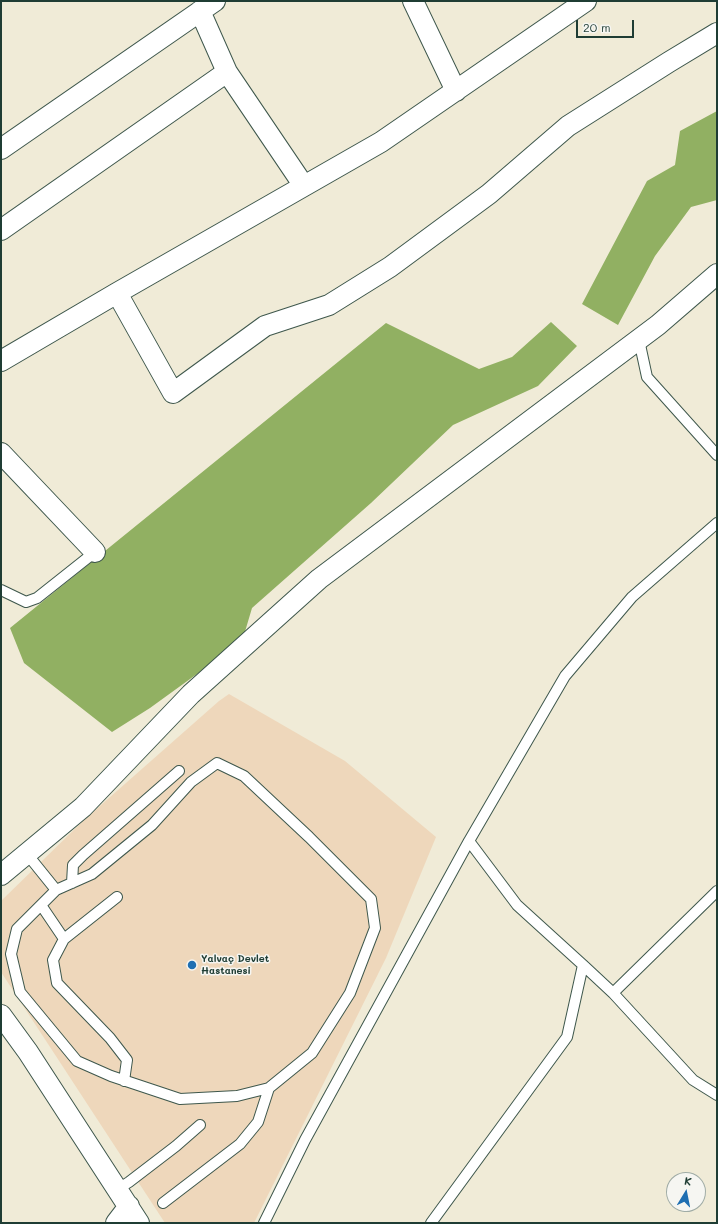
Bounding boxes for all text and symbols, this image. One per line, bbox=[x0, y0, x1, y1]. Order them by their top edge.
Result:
scale bar bbox=[578, 12, 636, 38]
text: 20 m bbox=[583, 19, 611, 35]
place label: Yalvaç Devlet Hastanesi bbox=[201, 953, 269, 976]
marker: Yalvaç Devlet Hastanesi bbox=[186, 959, 198, 971]
north arrow bbox=[666, 1172, 706, 1212]
text: K bbox=[683, 1173, 693, 1189]

